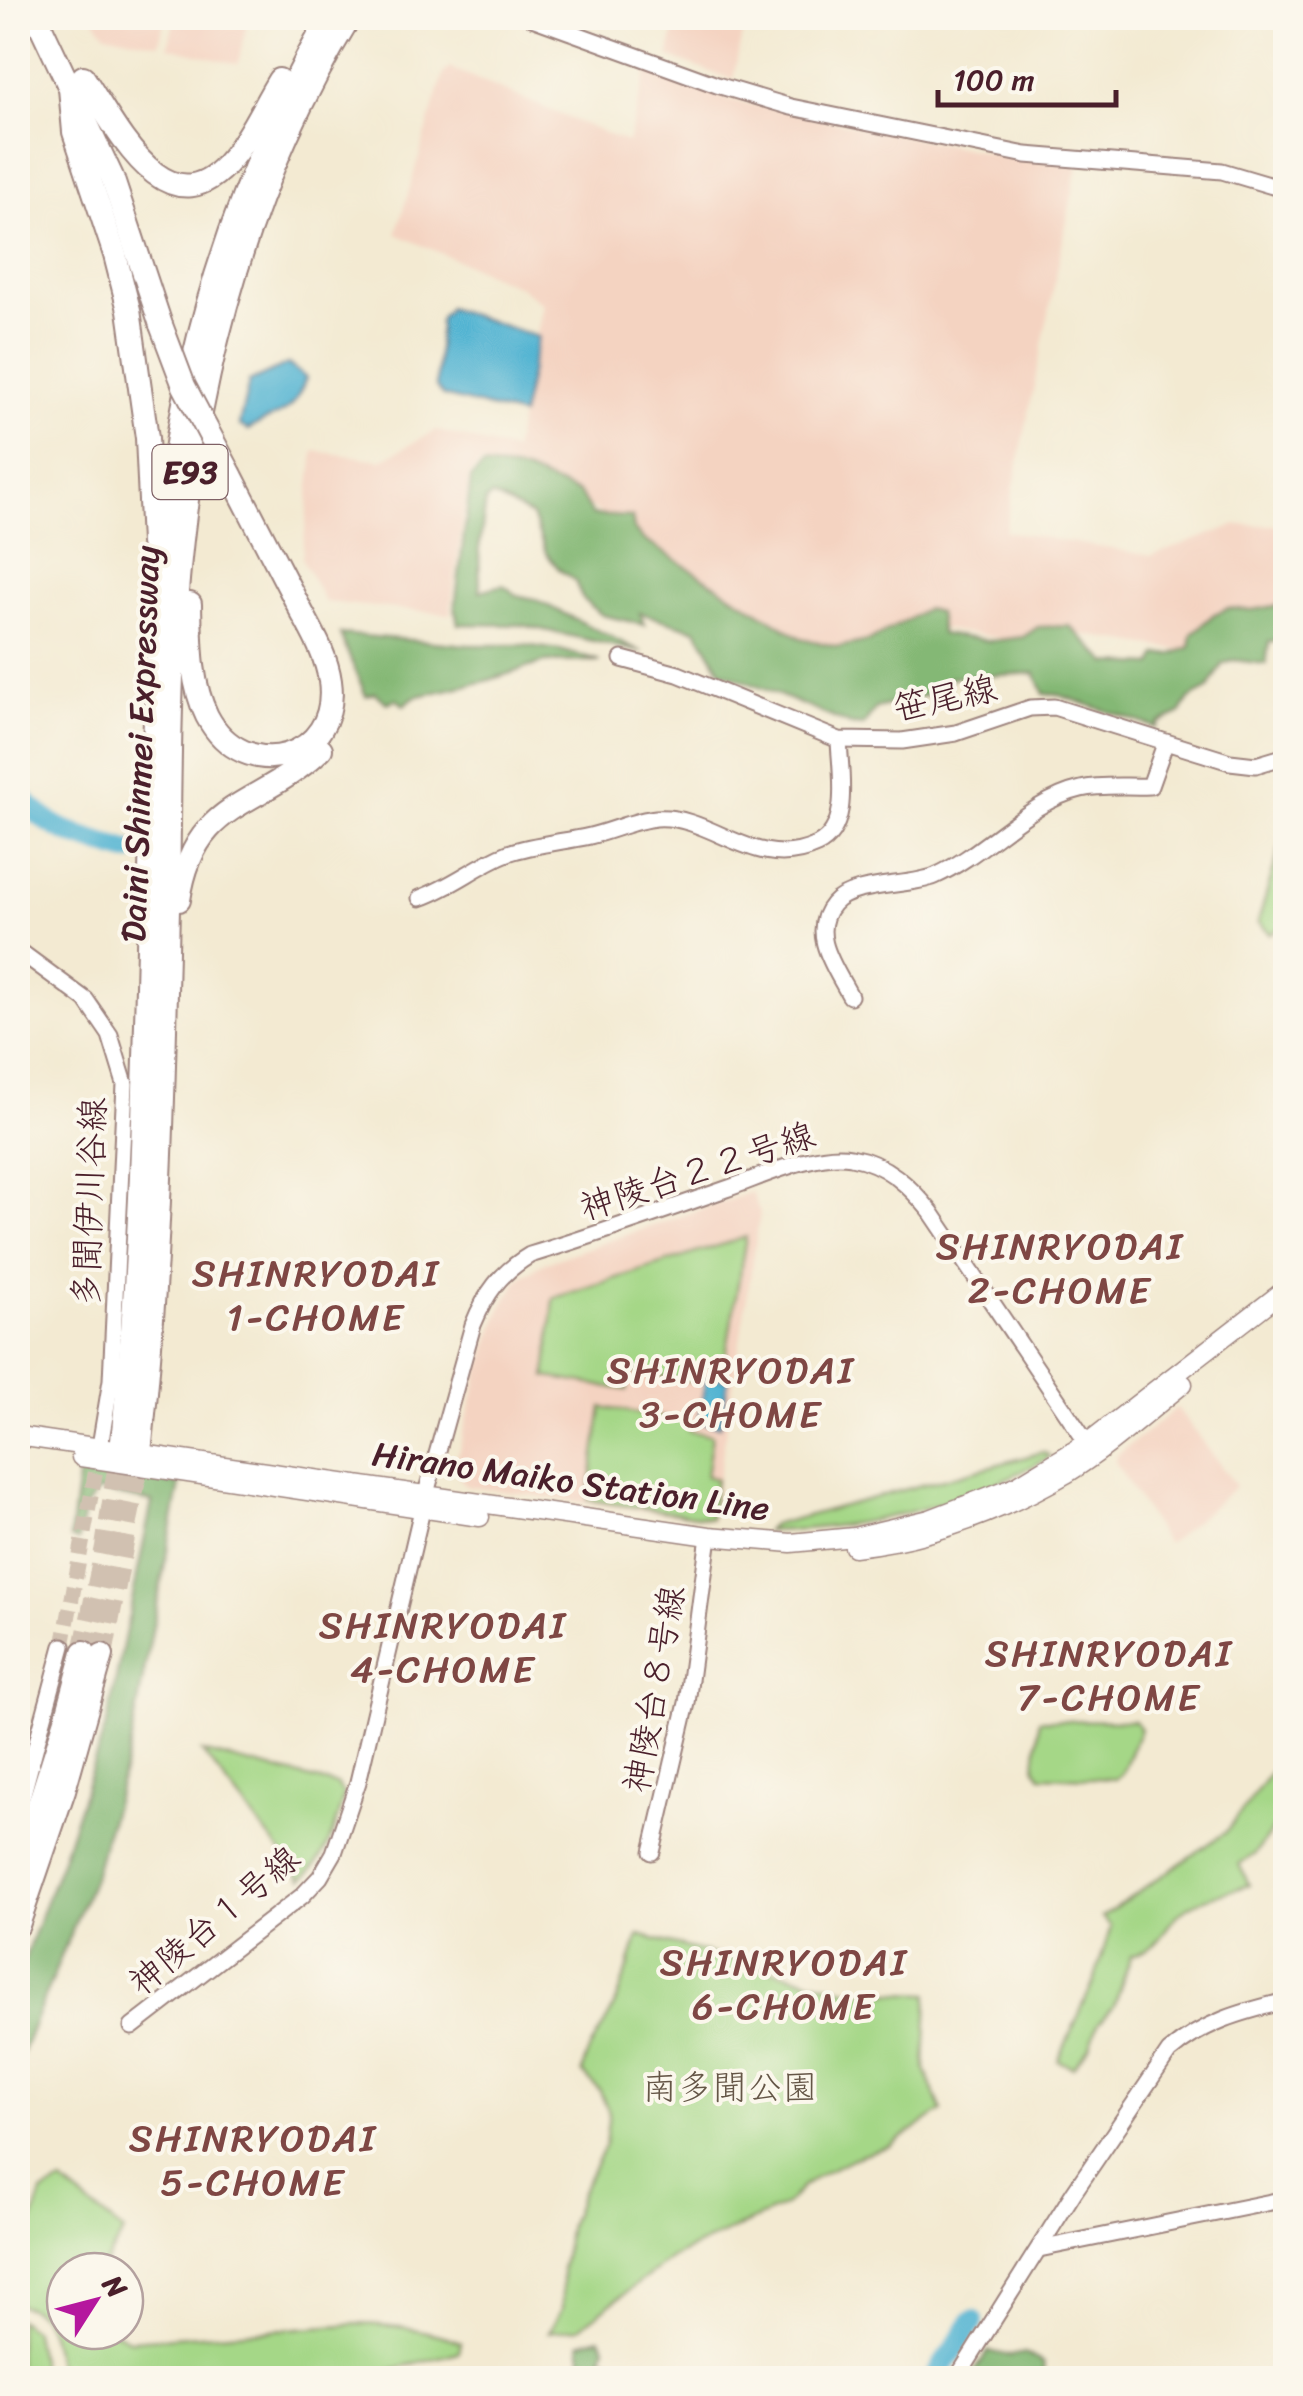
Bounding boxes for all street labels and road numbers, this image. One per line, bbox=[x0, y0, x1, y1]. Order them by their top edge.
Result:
road number: E93 bbox=[152, 445, 228, 499]
street label: Daini Shinmei Expressway bbox=[102, 544, 178, 943]
street label: 笹尾線 bbox=[887, 657, 1003, 739]
street label: 多聞伊川谷線 bbox=[54, 1096, 124, 1308]
street label: 神陵台２２号線 bbox=[571, 1104, 823, 1238]
street label: Hirano Maiko Station Line bbox=[368, 1422, 774, 1540]
street label: 神陵台８号線 bbox=[605, 1580, 703, 1798]
street label: 神陵台１号線 bbox=[114, 1829, 314, 2011]

